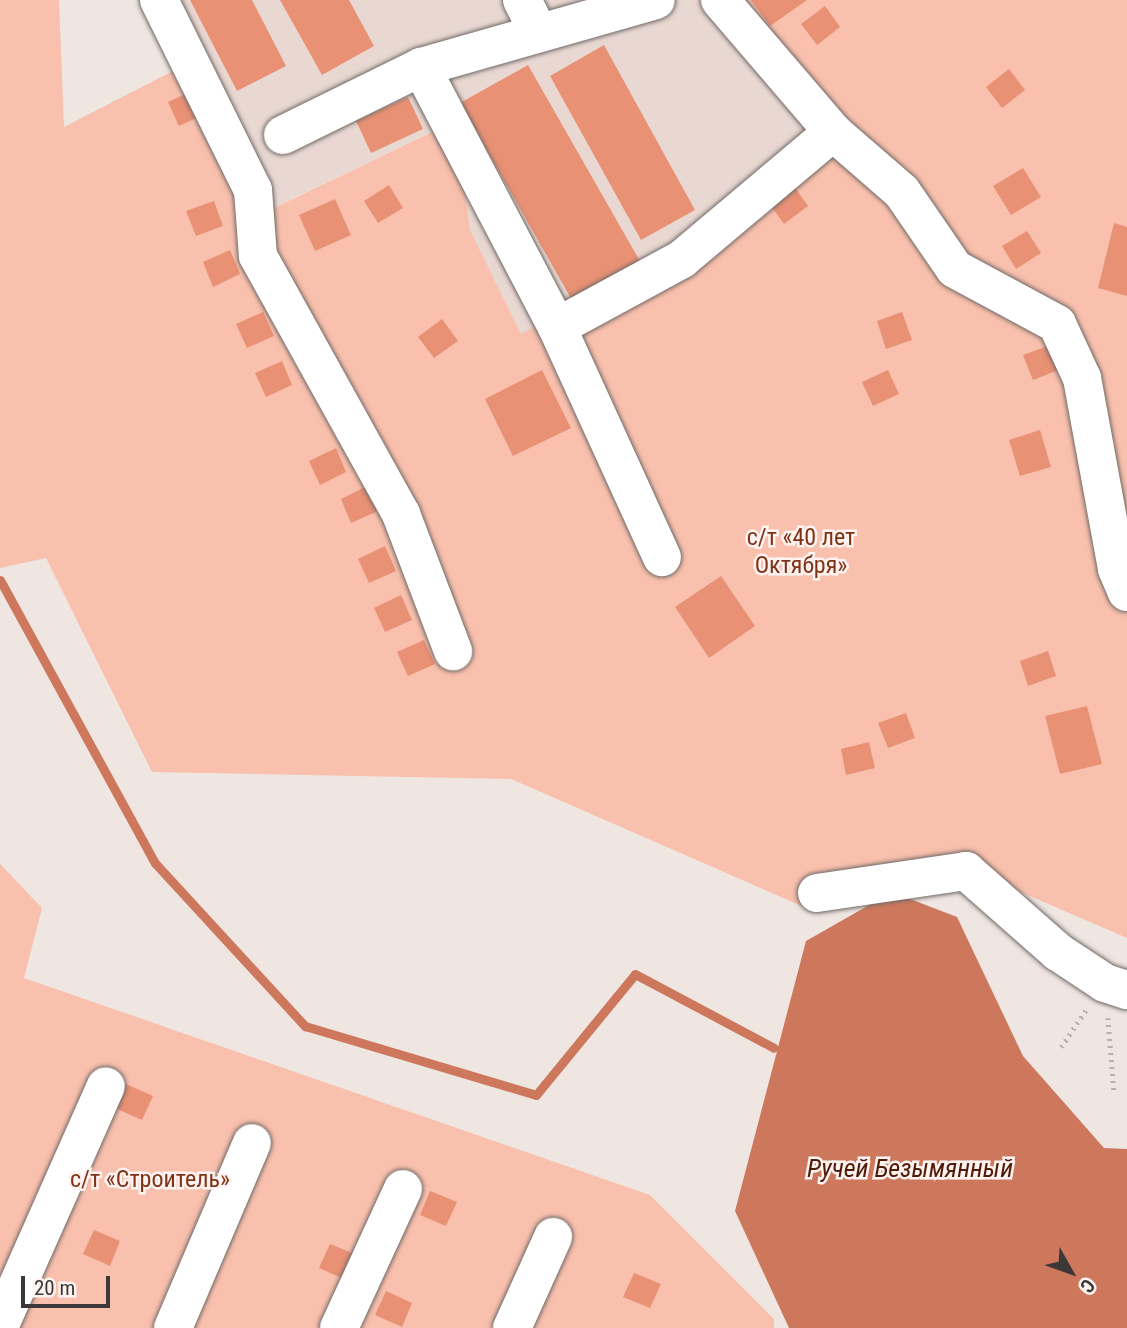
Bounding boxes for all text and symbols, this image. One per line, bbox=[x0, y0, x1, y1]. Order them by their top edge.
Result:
park label: с/т «40 лет Октября» bbox=[747, 524, 855, 580]
water label: Ручей Безымянный bbox=[807, 1153, 1013, 1185]
park label: с/т «Строитель» bbox=[70, 1166, 230, 1194]
north arrow bbox=[1036, 1237, 1106, 1307]
scale bar bbox=[24, 1262, 114, 1306]
text: С bbox=[1075, 1274, 1100, 1297]
text: 20 m bbox=[34, 1276, 75, 1300]

